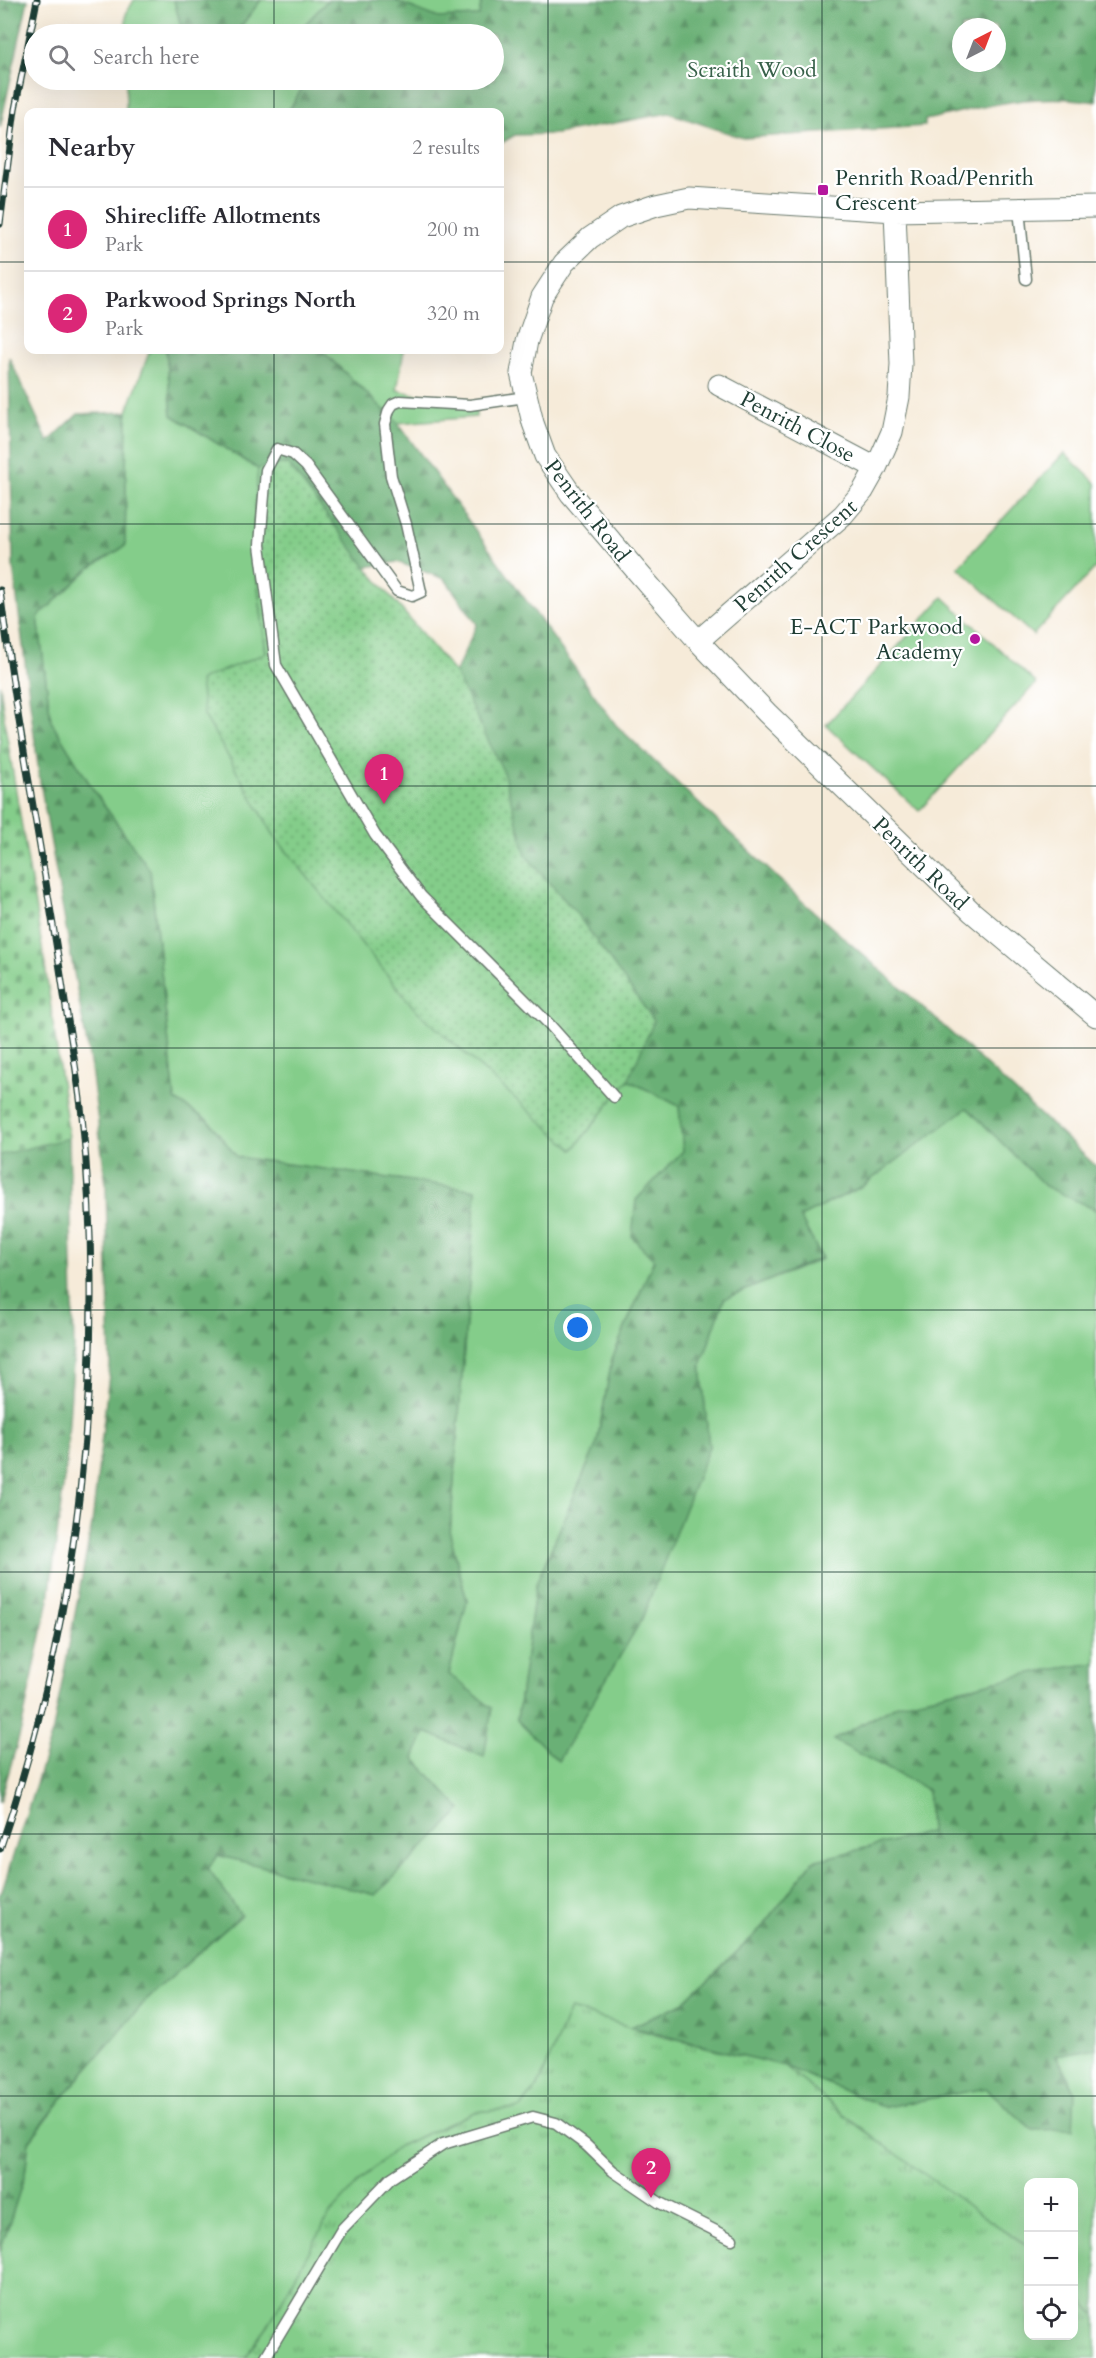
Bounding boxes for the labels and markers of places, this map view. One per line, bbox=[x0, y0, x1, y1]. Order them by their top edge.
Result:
place label: Penrith Road/Penrith Crescent bbox=[835, 163, 1034, 218]
marker: Penrith Road/Penrith Crescent bbox=[816, 183, 830, 197]
place label: E-ACT Parkwood Academy bbox=[790, 612, 963, 667]
marker: E-ACT Parkwood Academy bbox=[968, 632, 982, 646]
pin: 1 bbox=[364, 754, 404, 804]
pin: 2 bbox=[632, 2148, 670, 2198]

